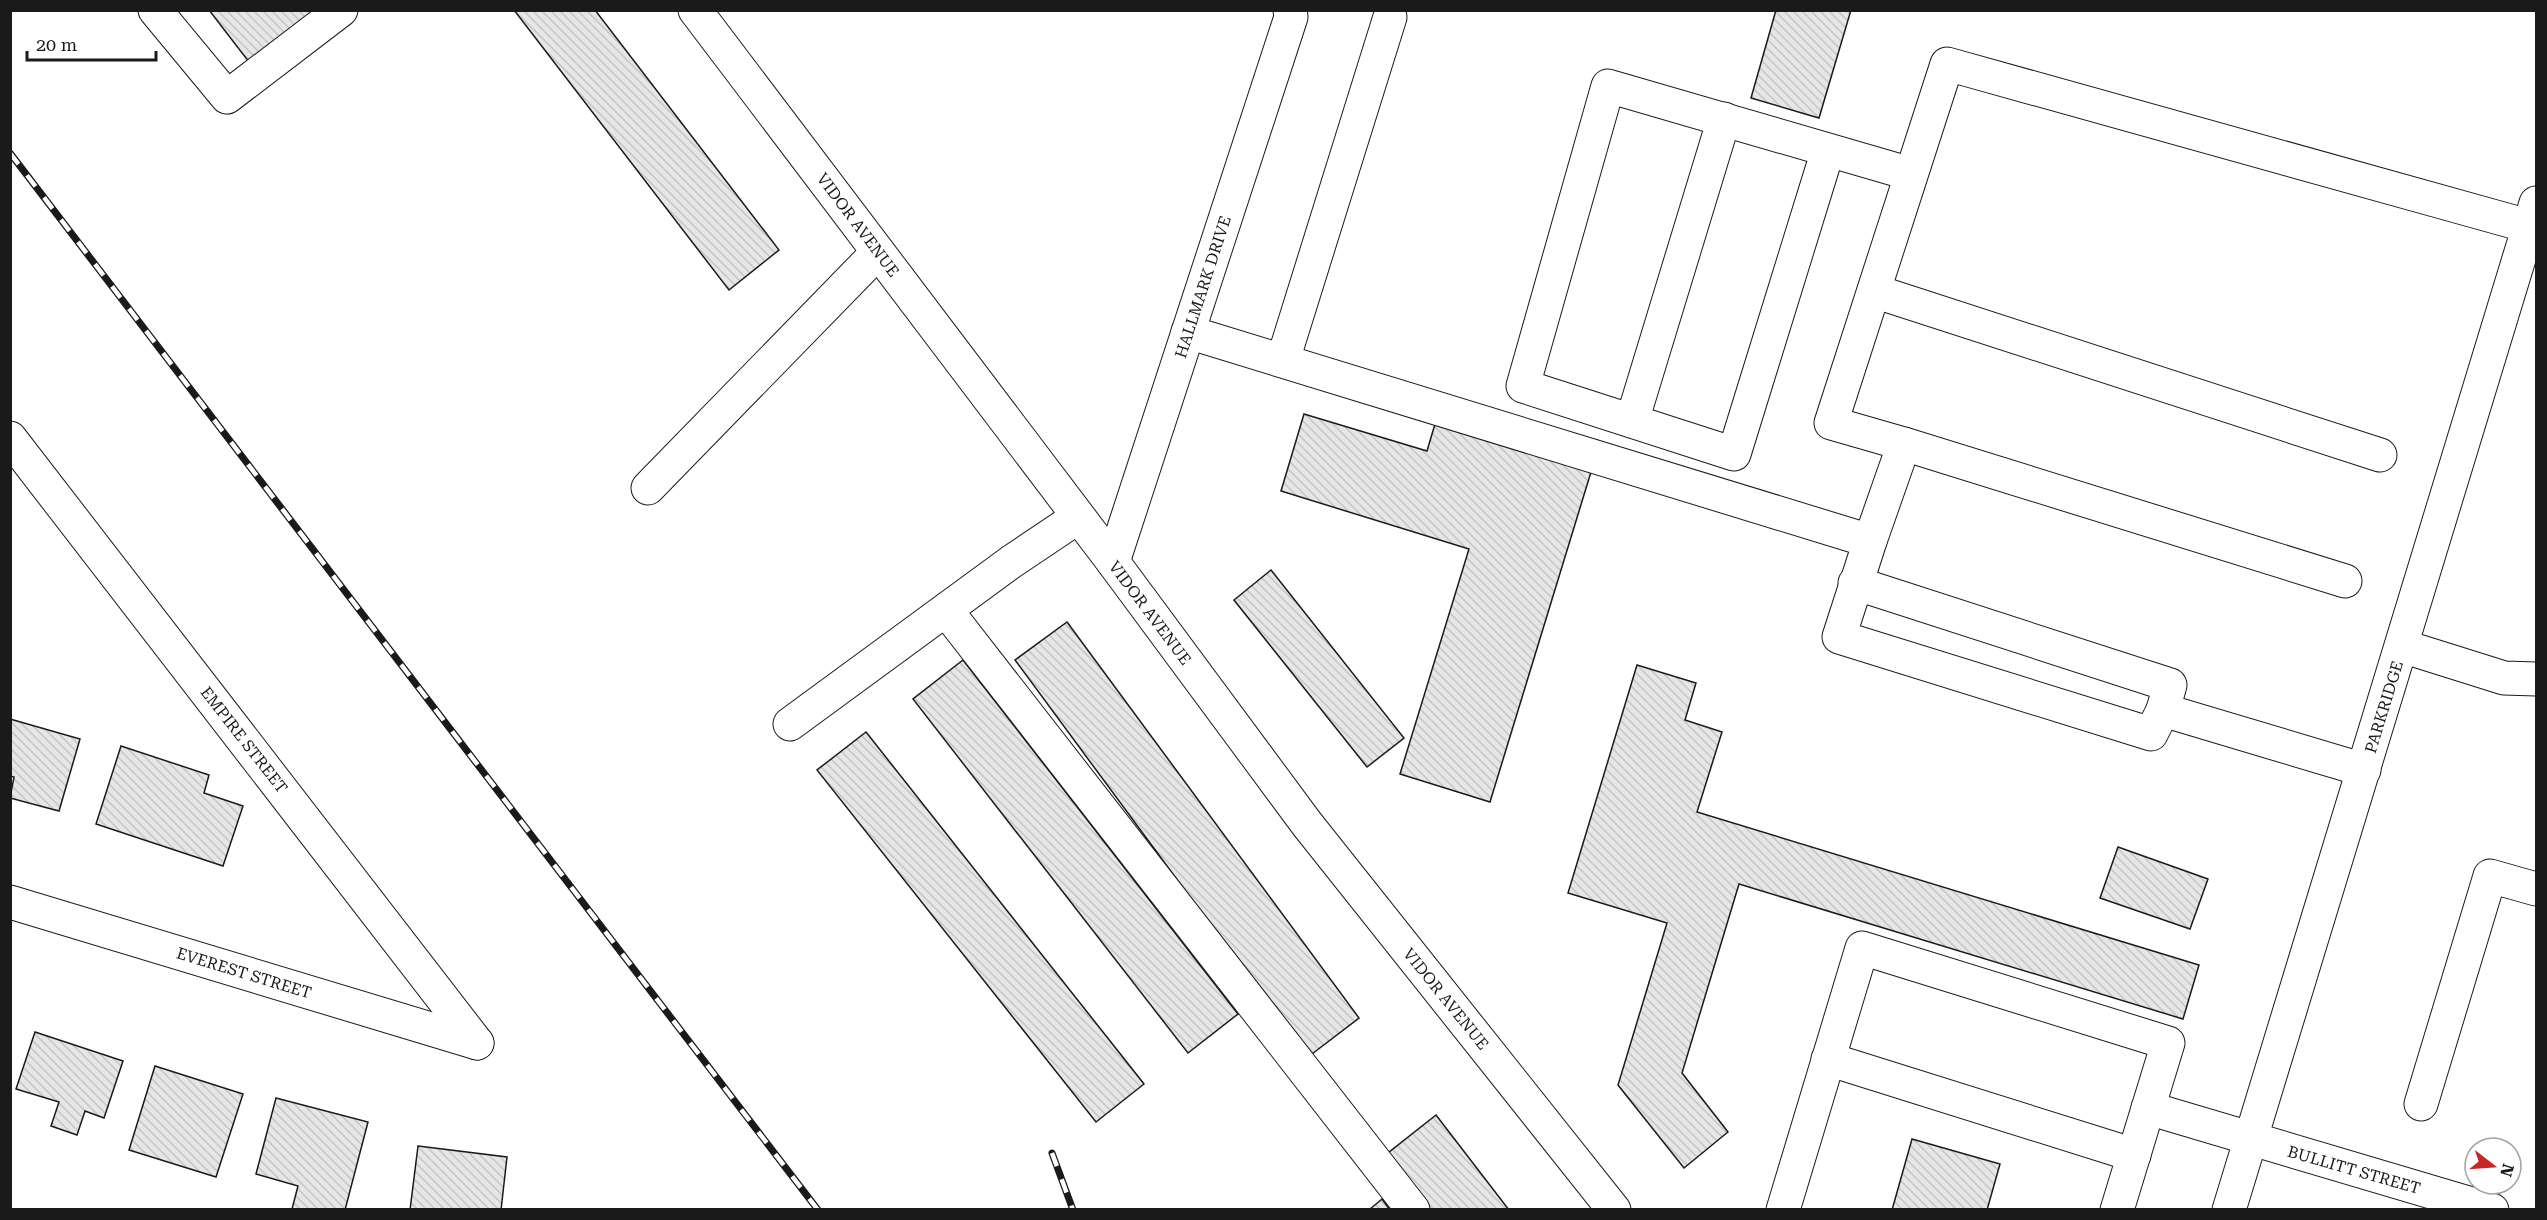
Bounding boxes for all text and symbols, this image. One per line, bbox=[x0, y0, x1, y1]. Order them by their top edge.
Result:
scale bar bbox=[27, 24, 156, 62]
text: 20 m bbox=[36, 34, 77, 55]
street label: VIDOR AVENUE bbox=[813, 169, 903, 281]
street label: HALLMARK DRIVE bbox=[1171, 213, 1235, 361]
street label: VIDOR AVENUE bbox=[1105, 557, 1195, 669]
street label: PARKRIDGE bbox=[2361, 658, 2407, 756]
street label: EMPIRE STREET bbox=[197, 683, 292, 797]
street label: EVEREST STREET bbox=[174, 943, 314, 1003]
street label: VIDOR AVENUE bbox=[1399, 944, 1493, 1054]
north arrow bbox=[2463, 1136, 2523, 1196]
street label: BULLITT STREET bbox=[2285, 1142, 2423, 1198]
text: N bbox=[2496, 1162, 2518, 1179]

